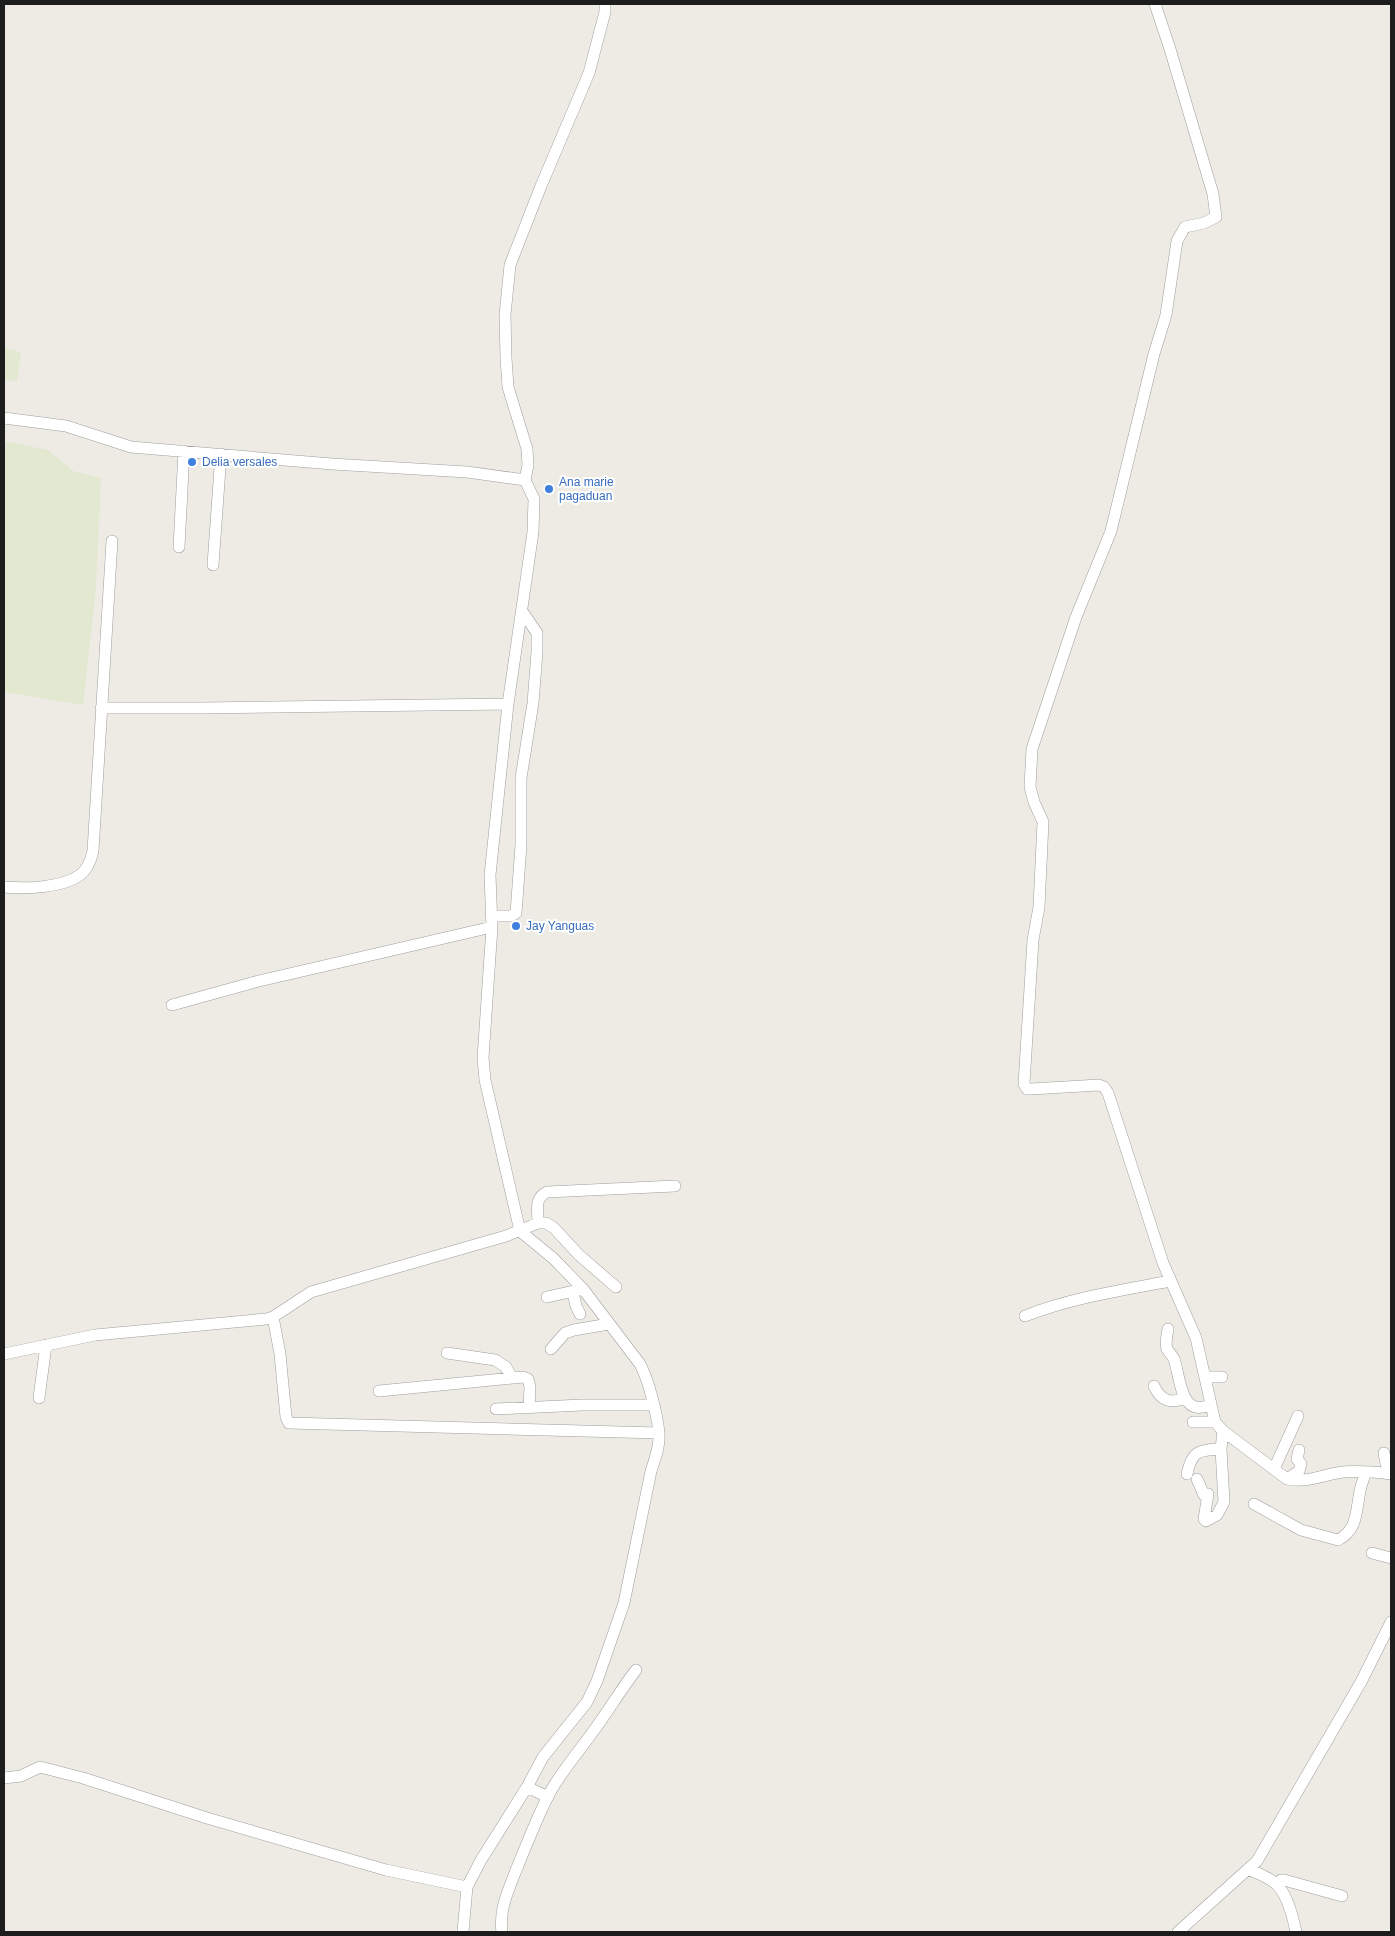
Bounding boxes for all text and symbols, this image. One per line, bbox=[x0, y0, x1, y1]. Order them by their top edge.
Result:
place label: Delia versales bbox=[202, 455, 277, 469]
marker: Delia versales bbox=[186, 456, 198, 468]
place label: Ana marie pagaduan bbox=[559, 475, 614, 503]
marker: Ana marie pagaduan bbox=[543, 483, 555, 495]
place label: Jay Yanguas bbox=[526, 919, 594, 933]
marker: Jay Yanguas bbox=[510, 920, 522, 932]

